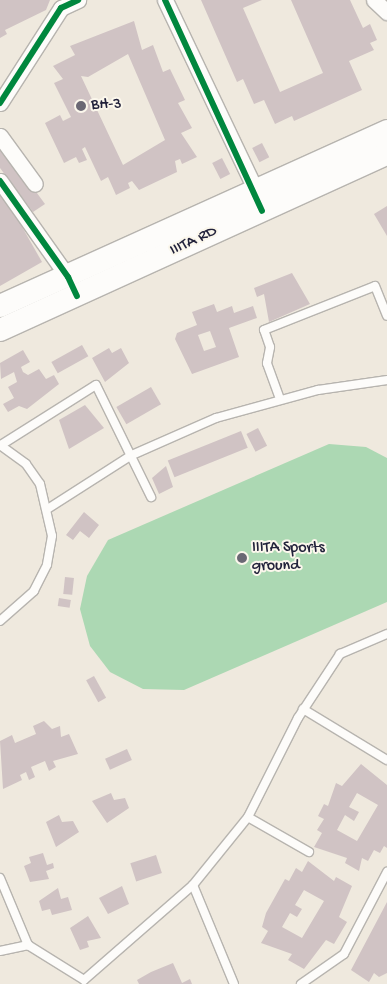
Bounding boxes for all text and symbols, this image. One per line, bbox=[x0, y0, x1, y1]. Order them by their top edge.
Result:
place label: BH-3 bbox=[91, 96, 122, 116]
marker: BH-3 bbox=[75, 100, 87, 112]
street label: IIITA RD bbox=[167, 223, 221, 261]
place label: IIITA Sports ground bbox=[252, 539, 325, 577]
marker: IIITA Sports ground bbox=[236, 552, 248, 564]

